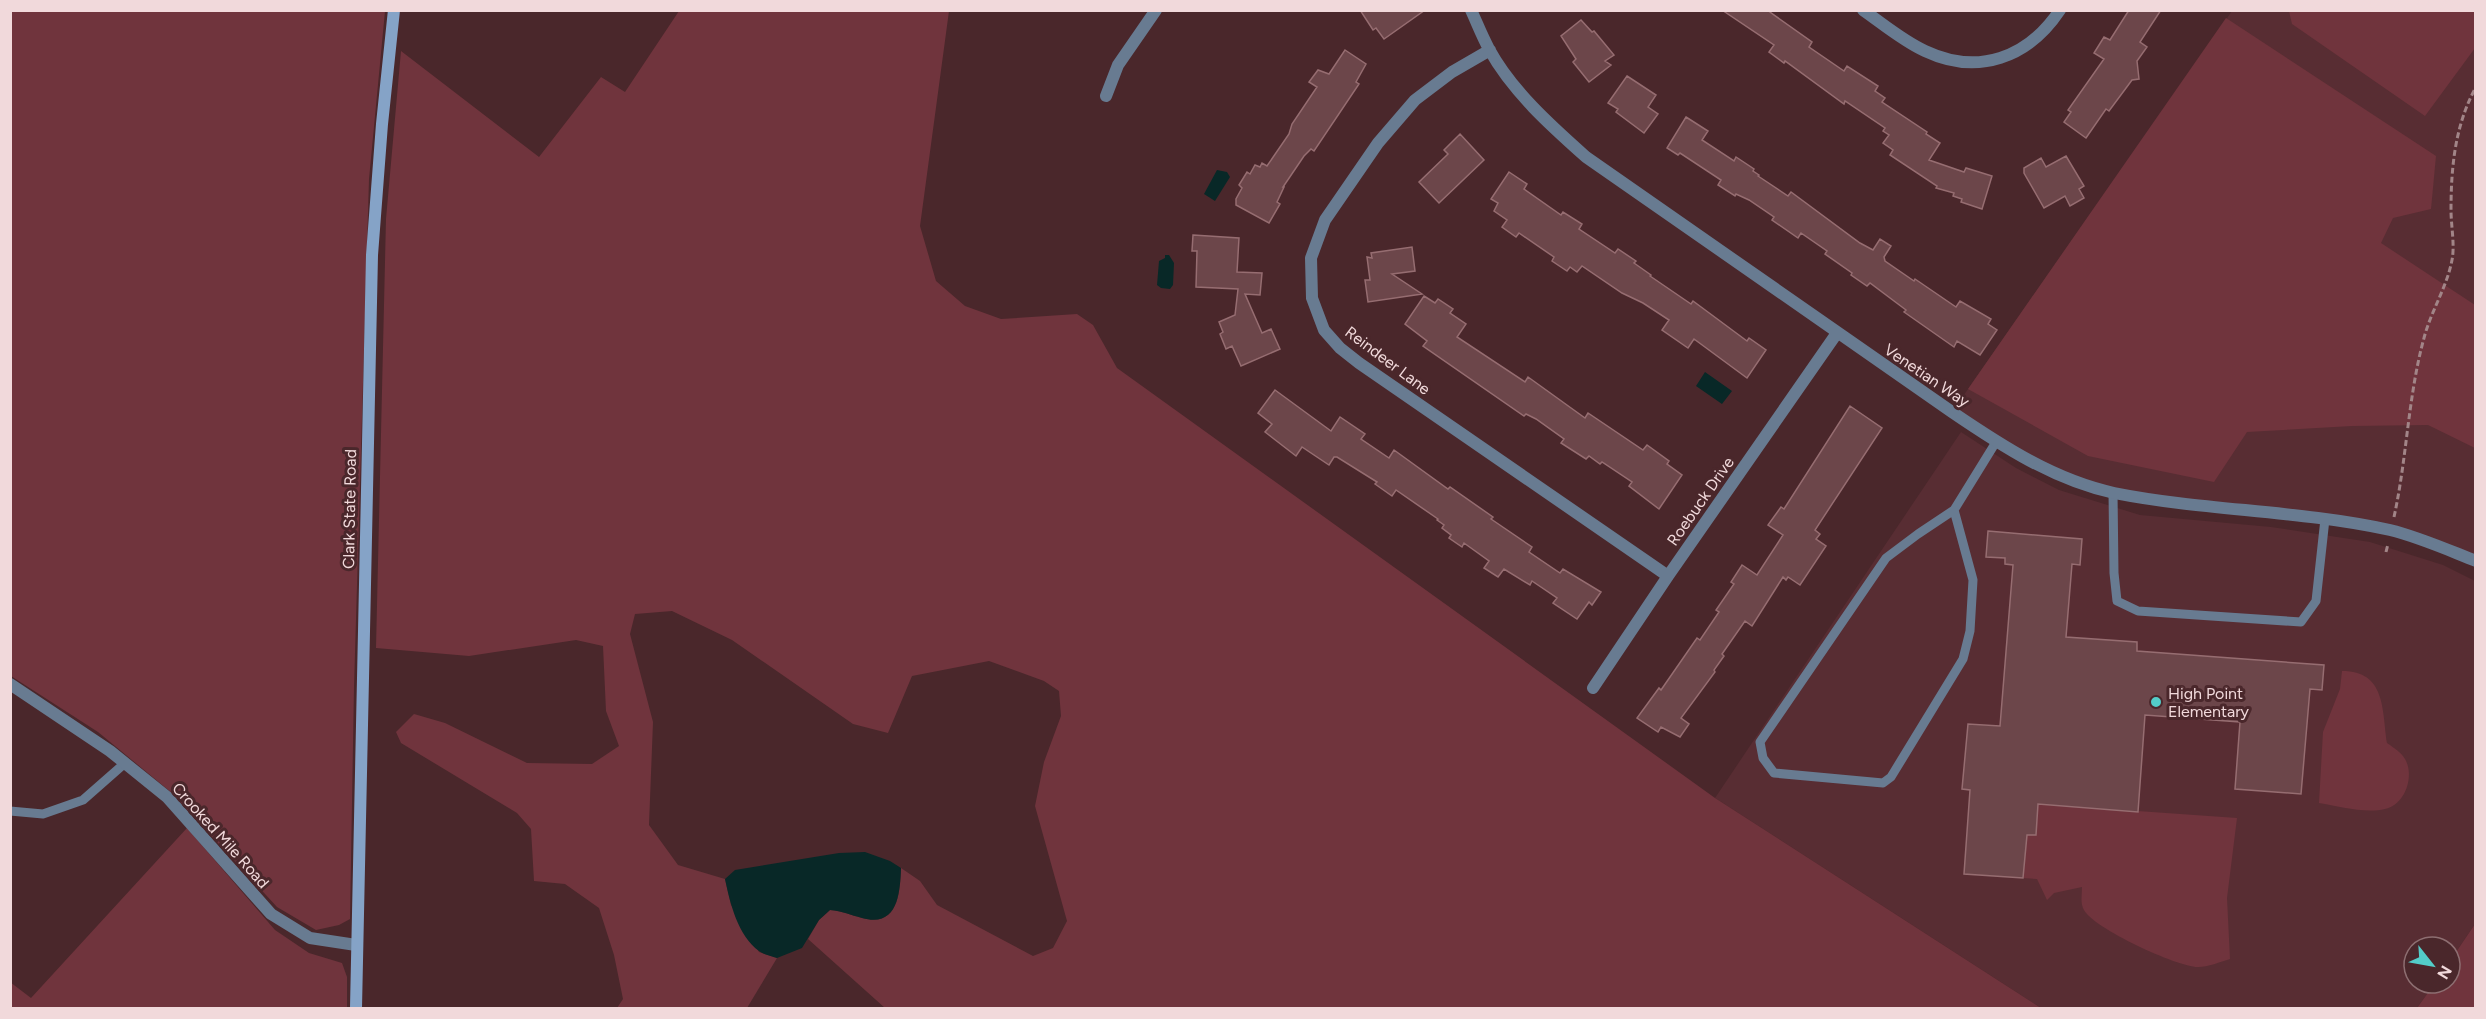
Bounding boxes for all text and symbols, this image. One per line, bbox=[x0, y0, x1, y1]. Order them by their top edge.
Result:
street label: Reindeer Lane bbox=[1341, 322, 1434, 399]
street label: Venetian Way bbox=[1880, 340, 1973, 411]
street label: Clark State Road bbox=[339, 449, 360, 569]
street label: Roebuck Drive bbox=[1663, 453, 1738, 549]
place label: High Point Elementary bbox=[2168, 684, 2250, 721]
marker: High Point Elementary bbox=[2149, 695, 2163, 709]
street label: Crooked Mile Road bbox=[168, 779, 273, 892]
north arrow bbox=[2402, 935, 2462, 995]
text: N bbox=[2433, 962, 2456, 983]

